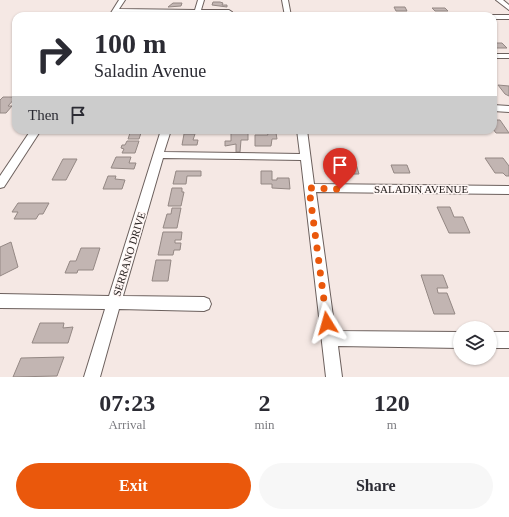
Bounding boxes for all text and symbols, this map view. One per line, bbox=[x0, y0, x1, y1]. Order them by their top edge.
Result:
icon: right bbox=[28, 28, 80, 80]
text: 100 m bbox=[94, 28, 166, 59]
text: Saladin Avenue bbox=[94, 61, 206, 81]
icon: arrive bbox=[67, 104, 89, 126]
text: Then bbox=[28, 107, 59, 123]
pin bbox=[323, 148, 357, 189]
icon: arrive bbox=[329, 154, 351, 176]
street label: SALADIN AVENUE bbox=[374, 183, 468, 195]
street label: SERRANO DRIVE bbox=[110, 210, 148, 298]
position arrow bbox=[306, 302, 348, 344]
map controls bbox=[453, 321, 497, 365]
button: layers bbox=[453, 321, 497, 365]
text: 07:23 bbox=[99, 390, 155, 416]
text: 2 bbox=[258, 390, 270, 416]
text: 120 bbox=[374, 390, 410, 416]
text: Arrival bbox=[108, 417, 146, 432]
text: min bbox=[254, 417, 275, 432]
text: m bbox=[387, 417, 397, 432]
button: Exit bbox=[16, 463, 251, 509]
button: Share bbox=[259, 463, 493, 509]

